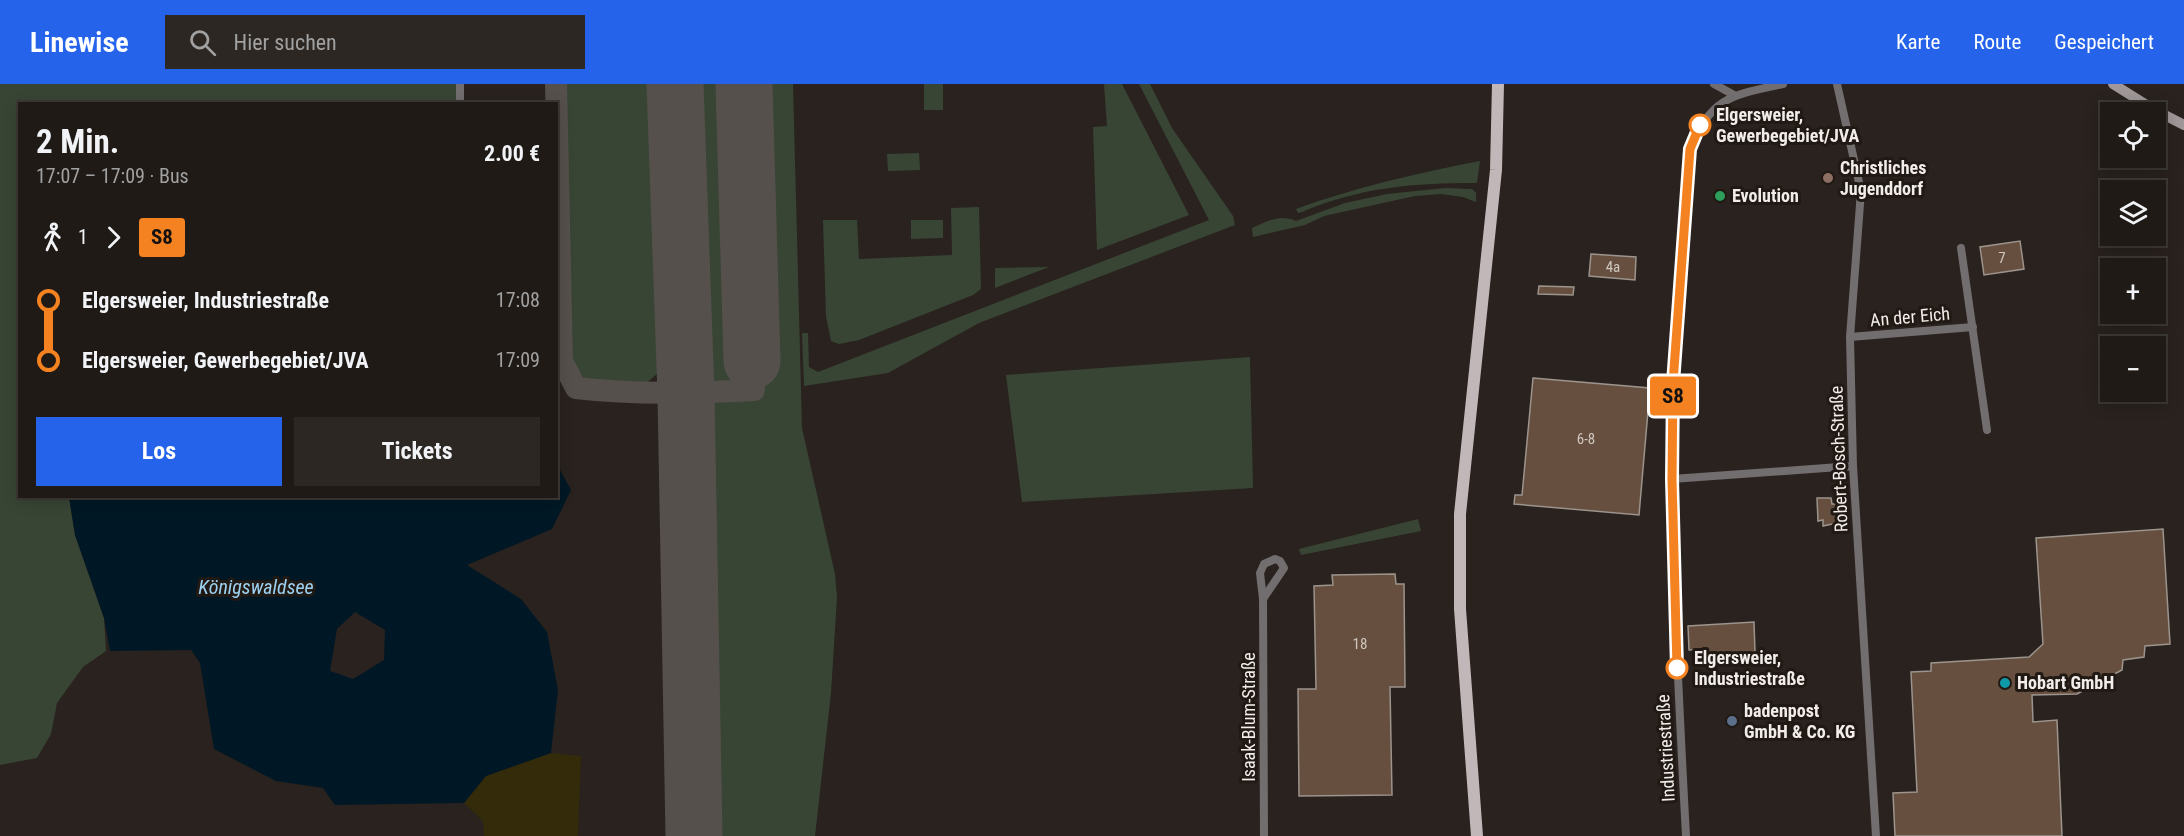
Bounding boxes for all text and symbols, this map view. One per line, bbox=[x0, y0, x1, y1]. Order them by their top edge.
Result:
search box bbox=[165, 15, 585, 69]
text: Linewise bbox=[30, 26, 129, 59]
icon: search bbox=[186, 26, 219, 59]
text: Hier suchen bbox=[234, 30, 337, 55]
text: Karte bbox=[1896, 30, 1940, 54]
text: Route bbox=[1973, 30, 2021, 54]
text: Gespeichert bbox=[2054, 30, 2154, 54]
map controls bbox=[2100, 102, 2166, 402]
button: locate bbox=[2100, 102, 2166, 168]
place label: Elgersweier, Gewerbegebiet/JVA bbox=[1716, 104, 1859, 146]
marker: Elgersweier, Gewerbegebiet/JVA bbox=[1689, 114, 1711, 136]
text: 2 Min. bbox=[36, 122, 119, 161]
text: 2.00 € bbox=[484, 141, 540, 166]
place label: Christliches Jugenddorf bbox=[1840, 157, 1926, 199]
text: 17:07 – 17:09 · Bus bbox=[36, 164, 189, 188]
marker: Christliches Jugenddorf bbox=[1821, 171, 1835, 185]
button: layers bbox=[2100, 180, 2166, 246]
place label: Evolution bbox=[1732, 185, 1799, 206]
marker: Evolution bbox=[1713, 189, 1727, 203]
icon: walk bbox=[36, 221, 69, 254]
icon: forward bbox=[97, 221, 130, 254]
text: 1 bbox=[78, 225, 88, 249]
text: S8 bbox=[151, 225, 173, 249]
house number: 7 bbox=[1998, 249, 2006, 267]
house number: 4a bbox=[1606, 258, 1620, 276]
button: + bbox=[2100, 258, 2166, 324]
text: Elgersweier, Industriestraße bbox=[82, 288, 329, 313]
text: 17:08 bbox=[496, 288, 540, 312]
street label: An der Eich bbox=[1869, 303, 1951, 330]
button: − bbox=[2100, 336, 2166, 402]
text: Elgersweier, Gewerbegebiet/JVA bbox=[82, 348, 369, 373]
text: 17:09 bbox=[496, 348, 540, 372]
line badge: S8 bbox=[1646, 376, 1700, 416]
text: S8 bbox=[1662, 384, 1684, 408]
street label: Robert-Bosch-Straße bbox=[1825, 385, 1852, 533]
button: Los bbox=[36, 417, 282, 486]
button: Tickets bbox=[294, 417, 540, 486]
house number: 6-8 bbox=[1577, 430, 1595, 448]
water label: Königswaldsee bbox=[198, 575, 314, 599]
house number: 18 bbox=[1353, 635, 1367, 653]
place label: Elgersweier, Industriestraße bbox=[1694, 647, 1805, 689]
street label: Isaak-Blum-Straße bbox=[1238, 652, 1259, 782]
marker: Elgersweier, Industriestraße bbox=[1666, 657, 1688, 679]
place label: Hobart GmbH bbox=[2017, 672, 2114, 693]
marker: Hobart GmbH bbox=[1998, 676, 2012, 690]
street label: Industriestraße bbox=[1652, 694, 1679, 802]
place label: badenpost GmbH & Co. KG bbox=[1744, 700, 1855, 742]
marker: badenpost GmbH & Co. KG bbox=[1725, 714, 1739, 728]

